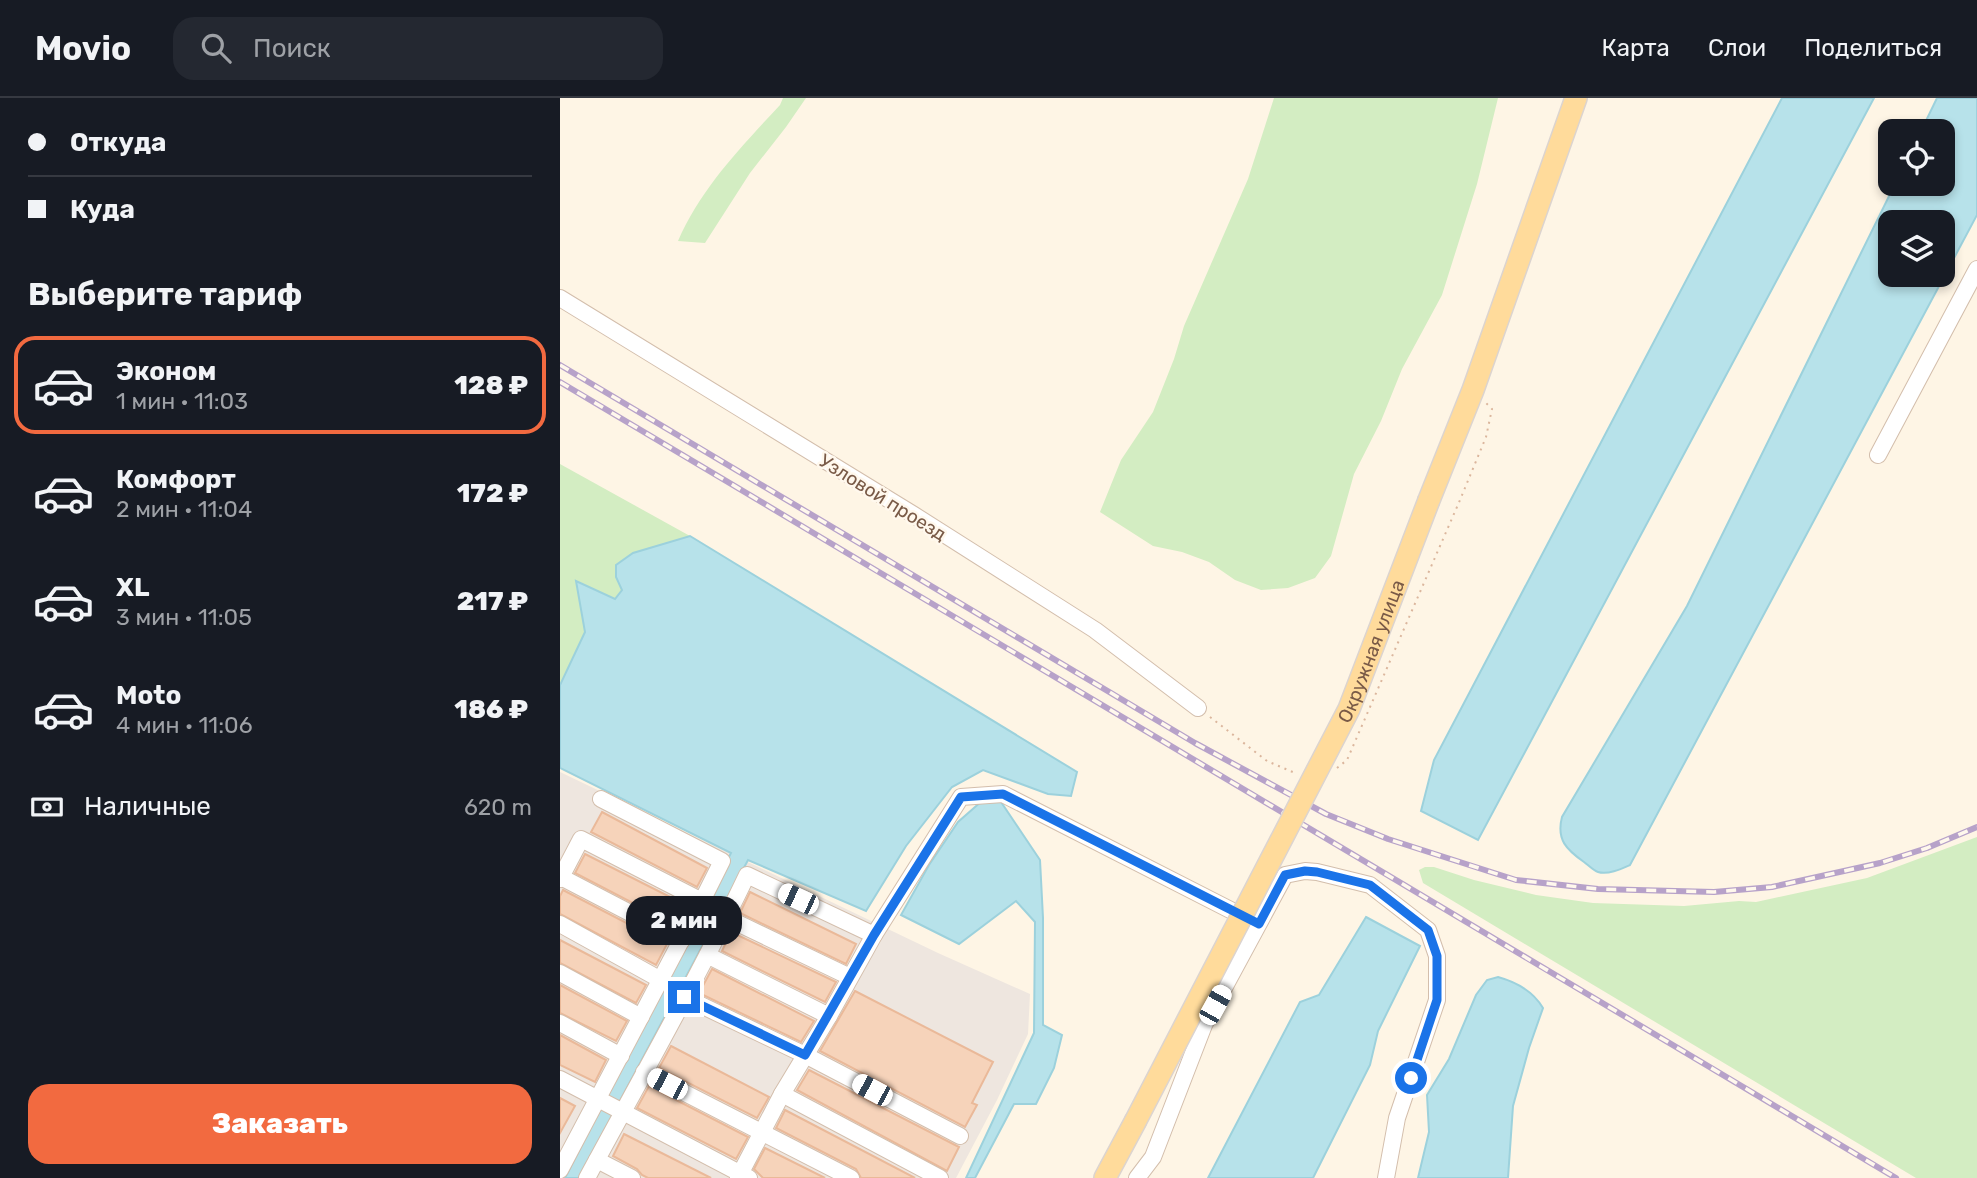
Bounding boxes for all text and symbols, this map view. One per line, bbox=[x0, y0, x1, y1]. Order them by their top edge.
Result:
search box bbox=[173, 17, 663, 80]
text: Movio bbox=[35, 29, 131, 68]
icon: search bbox=[197, 29, 235, 67]
text: Поиск bbox=[253, 33, 331, 64]
text: Карта bbox=[1601, 34, 1670, 62]
text: Слои bbox=[1708, 34, 1766, 62]
text: Поделиться bbox=[1804, 34, 1942, 62]
map controls bbox=[1878, 119, 1955, 287]
button: locate bbox=[1878, 119, 1955, 196]
text: Откуда bbox=[70, 127, 166, 158]
text: Куда bbox=[70, 194, 135, 225]
button: layers bbox=[1878, 210, 1955, 287]
text: Выберите тариф bbox=[28, 275, 302, 313]
icon: car bbox=[32, 354, 95, 417]
text: Эконом bbox=[116, 356, 216, 387]
text: 128 ₽ bbox=[454, 370, 528, 401]
text: 1 мин · 11:03 bbox=[116, 387, 248, 415]
street label: Узловой проезд bbox=[815, 449, 951, 546]
icon: car bbox=[32, 462, 95, 525]
text: Комфорт bbox=[116, 464, 236, 495]
text: 172 ₽ bbox=[457, 478, 528, 509]
text: 2 мин · 11:04 bbox=[116, 495, 252, 523]
icon: car bbox=[32, 570, 95, 633]
text: XL bbox=[116, 572, 149, 603]
street label: Окружная улица bbox=[1333, 577, 1409, 727]
text: 217 ₽ bbox=[457, 586, 528, 617]
text: 3 мин · 11:05 bbox=[116, 603, 252, 631]
icon: car bbox=[32, 678, 95, 741]
text: Moto bbox=[116, 680, 181, 711]
text: 186 ₽ bbox=[454, 694, 528, 725]
text: 4 мин · 11:06 bbox=[116, 711, 253, 739]
icon: cash bbox=[28, 788, 66, 826]
text: Наличные bbox=[84, 791, 211, 822]
text: 620 m bbox=[464, 793, 532, 821]
car bbox=[775, 881, 822, 917]
callout: 2 мин bbox=[626, 895, 742, 944]
text: 2 мин bbox=[650, 906, 718, 934]
route end bbox=[668, 981, 700, 1013]
car bbox=[1196, 982, 1235, 1028]
route start bbox=[1395, 1062, 1427, 1094]
car bbox=[644, 1065, 691, 1103]
car bbox=[849, 1071, 896, 1109]
button: Заказать bbox=[28, 1084, 532, 1164]

